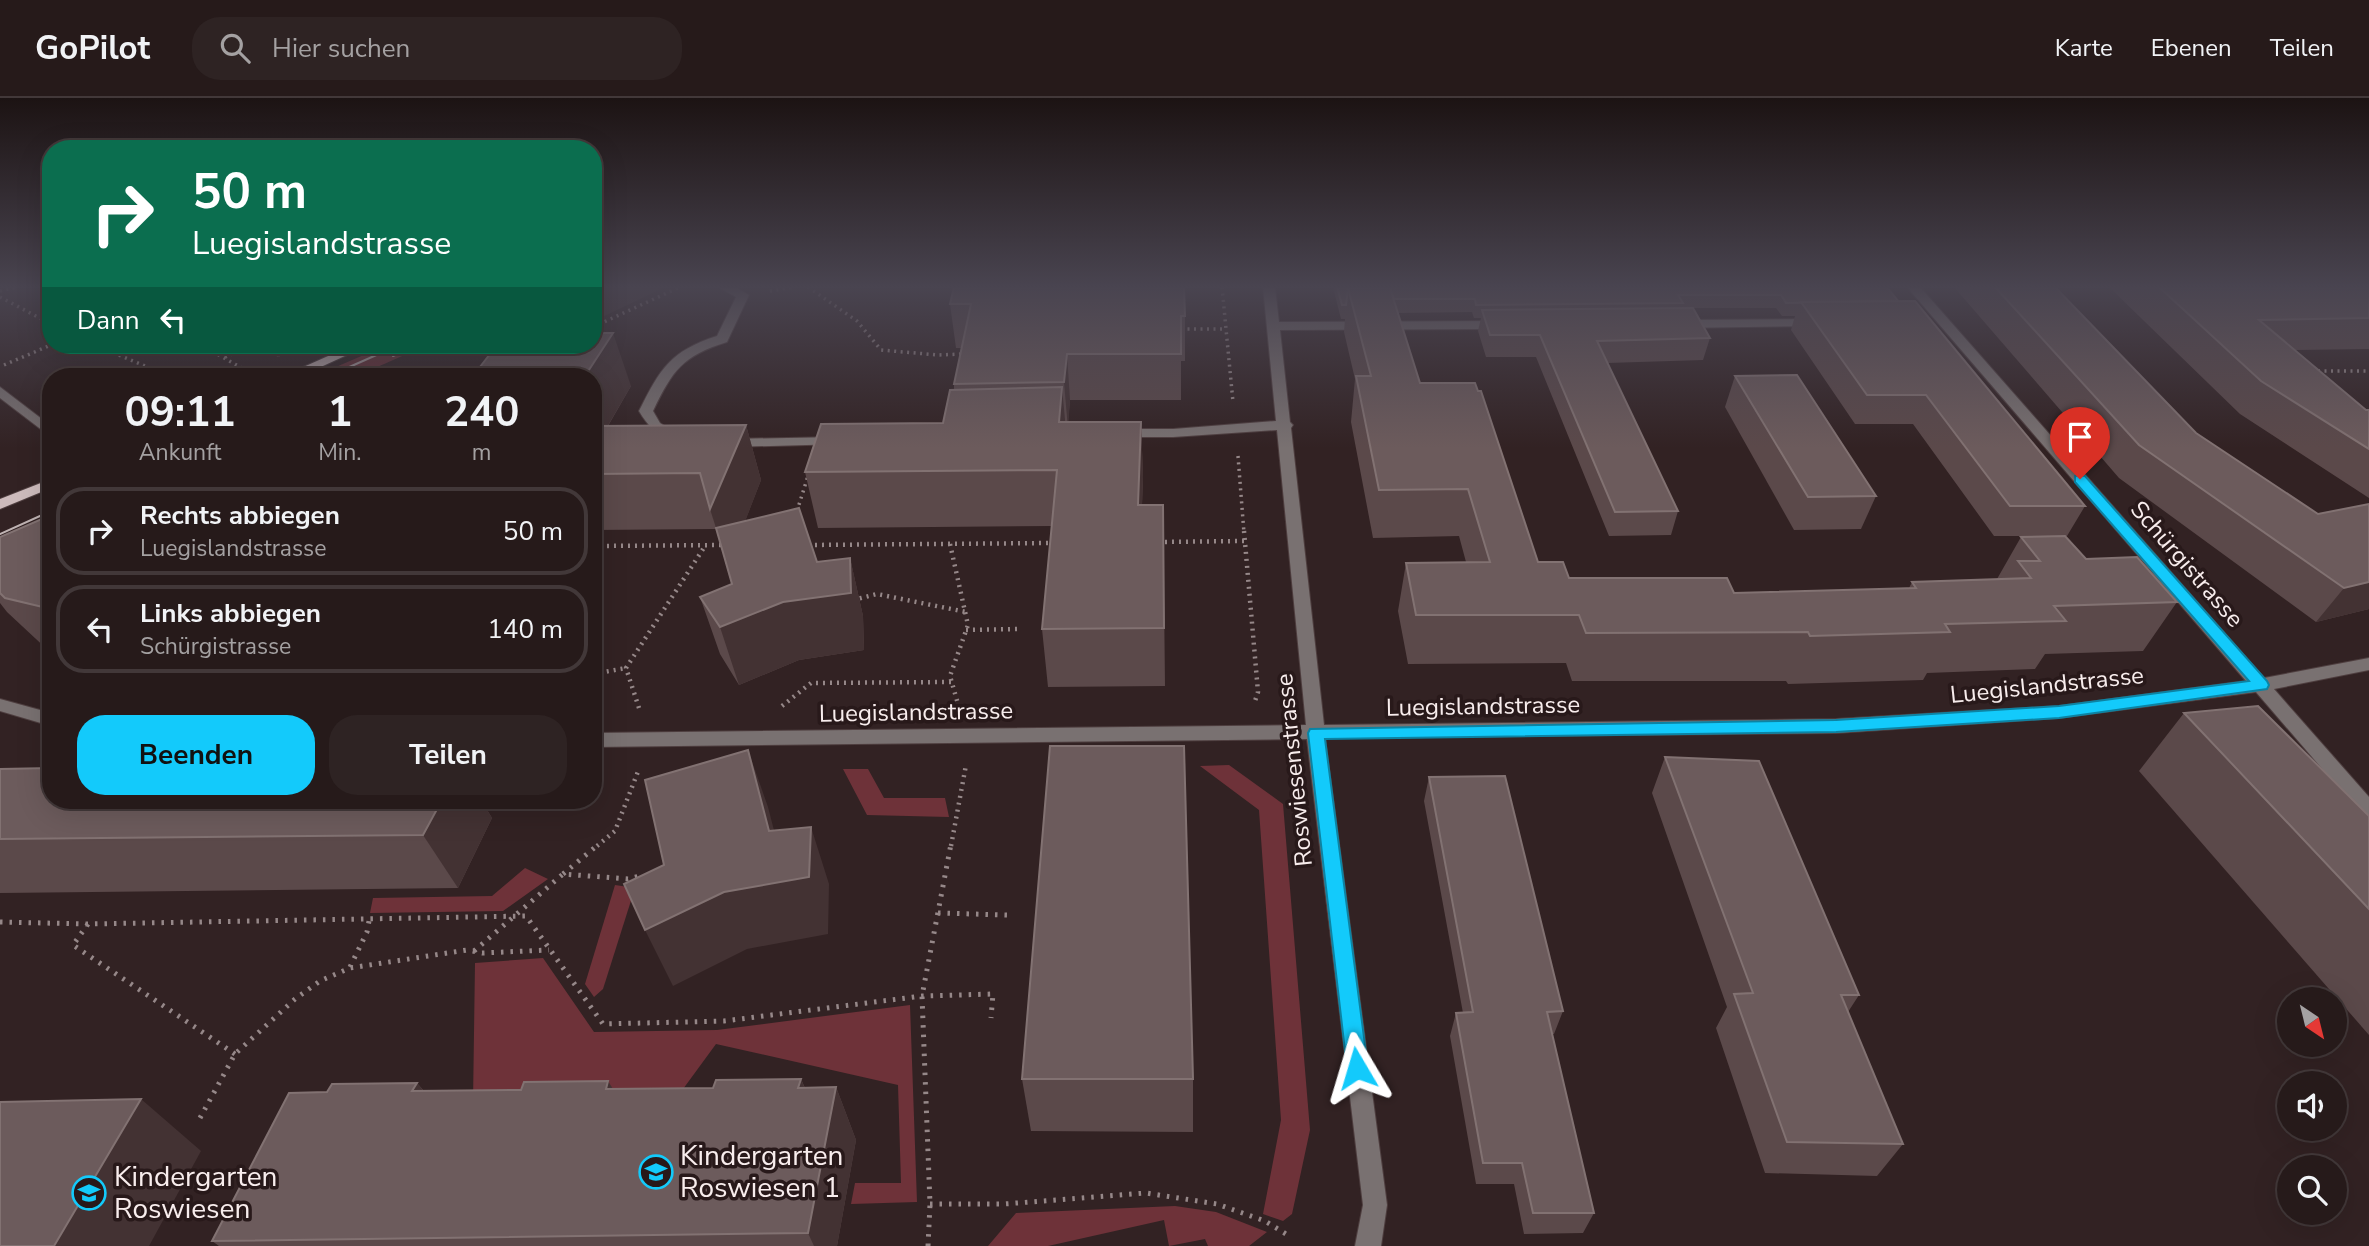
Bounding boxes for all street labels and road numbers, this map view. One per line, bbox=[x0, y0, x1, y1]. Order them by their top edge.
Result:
street label: Schürgistrasse bbox=[2123, 494, 2251, 634]
street label: Luegislandstrasse bbox=[1949, 659, 2145, 711]
street label: Roswiesenstrasse bbox=[1268, 672, 1320, 868]
street label: Luegislandstrasse bbox=[1385, 688, 1581, 724]
street label: Luegislandstrasse bbox=[818, 694, 1014, 730]

